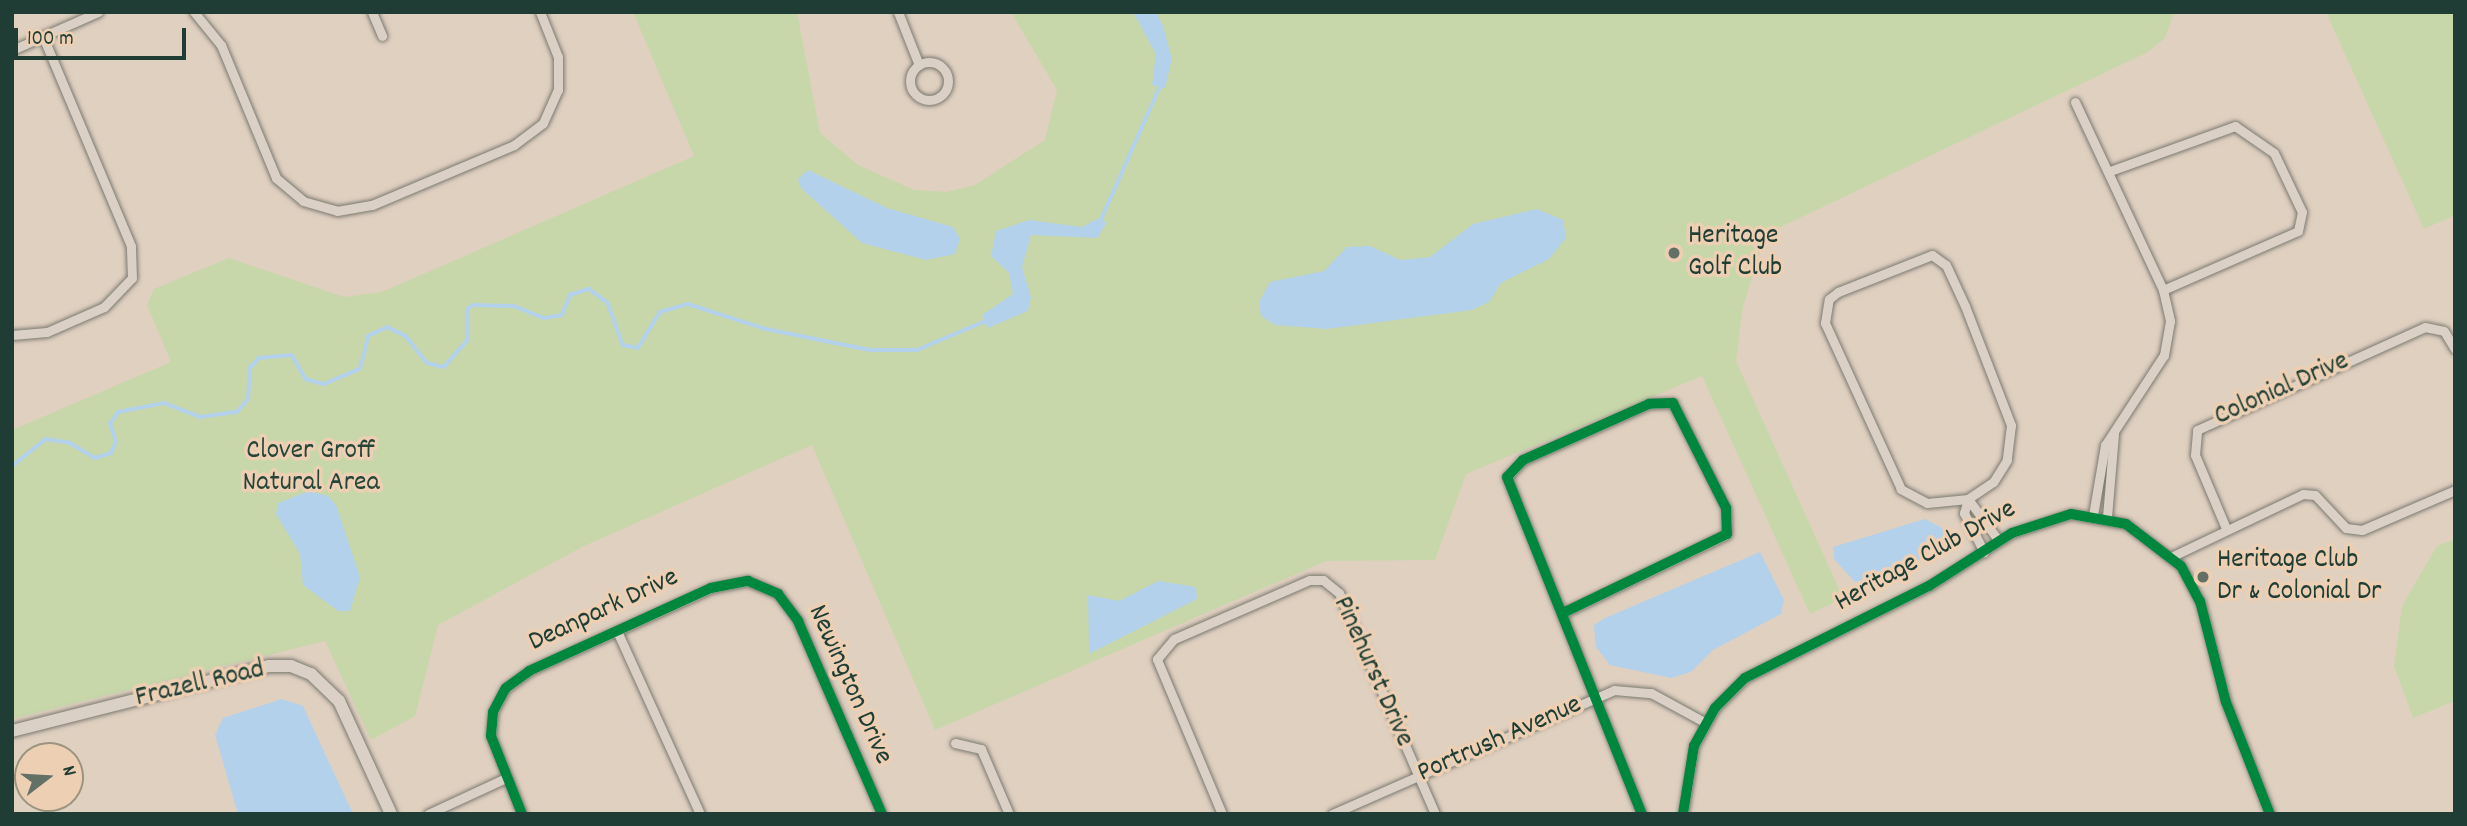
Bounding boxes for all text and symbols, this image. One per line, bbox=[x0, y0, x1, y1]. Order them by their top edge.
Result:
scale bar bbox=[18, 14, 189, 58]
text: 100 m bbox=[27, 25, 74, 55]
place label: Heritage Golf Club bbox=[1688, 220, 1782, 286]
marker: Heritage Golf Club bbox=[1666, 245, 1682, 261]
street label: Colonial Drive bbox=[2210, 345, 2354, 435]
park label: Clover Groff Natural Area bbox=[242, 435, 380, 501]
street label: Heritage Club Drive bbox=[1830, 493, 2022, 621]
place label: Heritage Club Dr & Colonial Dr bbox=[2217, 544, 2381, 610]
street label: Deanpark Drive bbox=[524, 562, 684, 660]
marker: Heritage Club Dr & Colonial Dr bbox=[2195, 569, 2211, 585]
street label: Pinehurst Drive bbox=[1324, 592, 1420, 752]
street label: Newington Drive bbox=[799, 600, 899, 770]
street label: Frazell Road bbox=[132, 654, 268, 716]
street label: Portrush Avenue bbox=[1413, 689, 1587, 791]
north arrow bbox=[14, 742, 84, 812]
text: N bbox=[53, 763, 82, 780]

